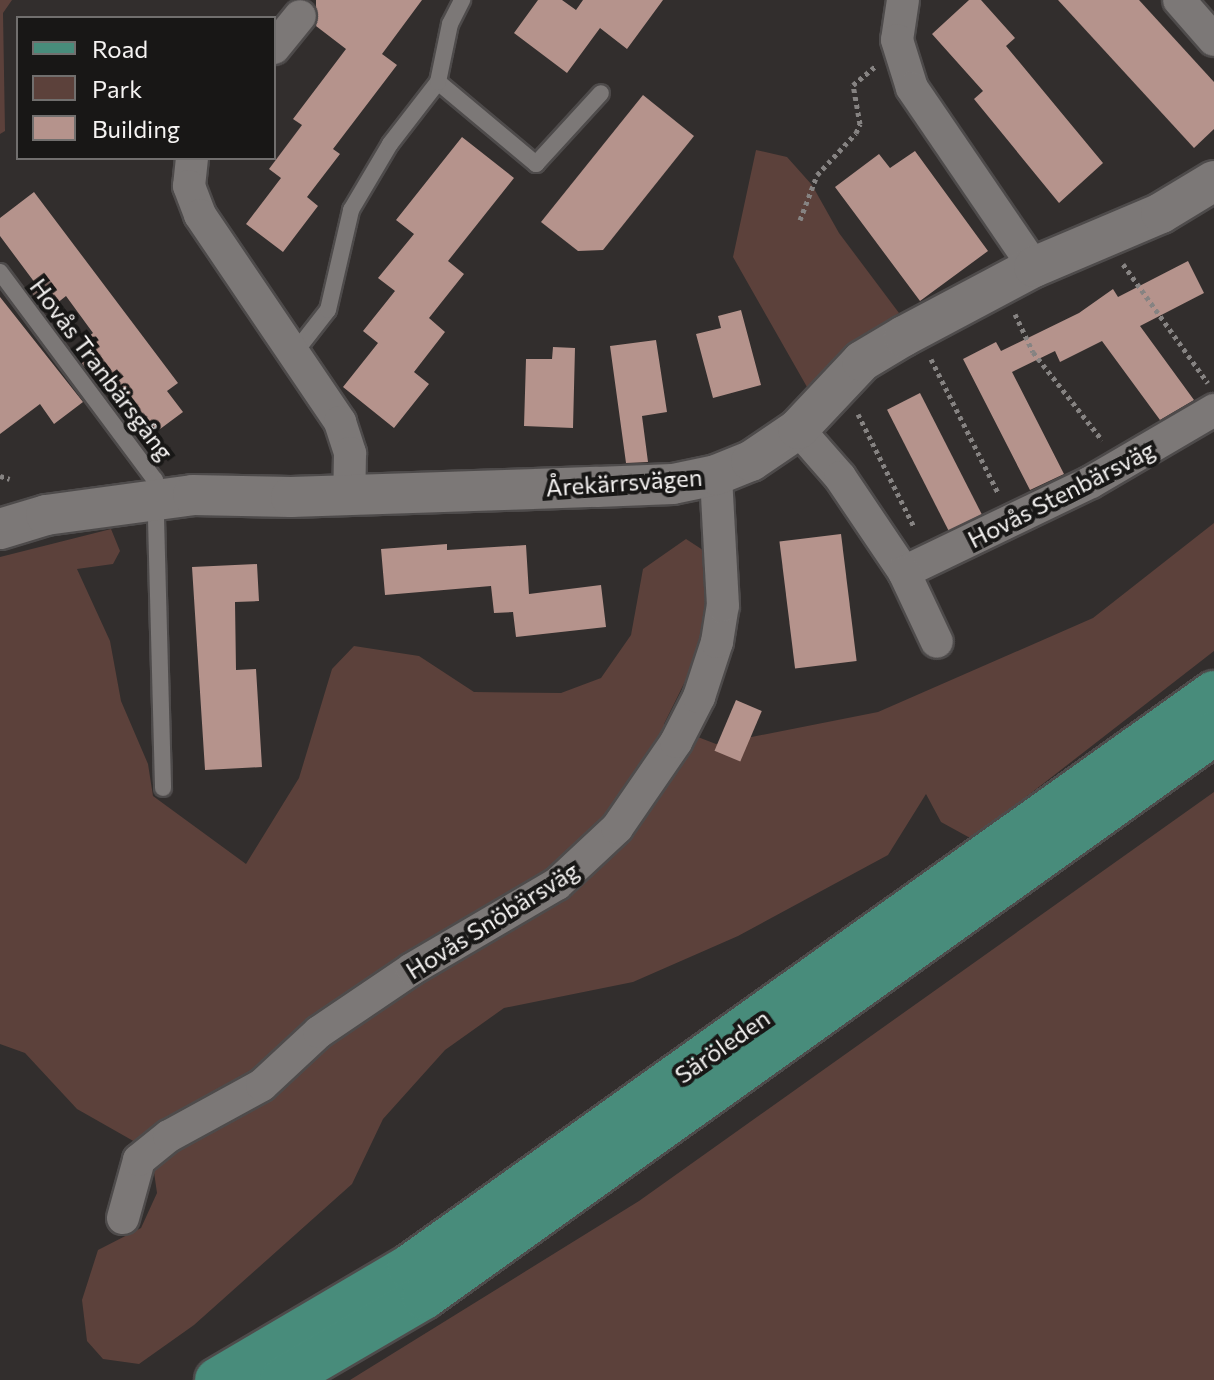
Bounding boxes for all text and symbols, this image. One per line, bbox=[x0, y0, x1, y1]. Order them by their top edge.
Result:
legend bbox=[16, 16, 276, 160]
text: Road bbox=[92, 34, 148, 63]
text: Park bbox=[92, 74, 142, 103]
text: Building bbox=[92, 114, 180, 143]
street label: Hovås Tranbärsgång bbox=[24, 273, 180, 465]
street label: Hovås Stenbärsväg bbox=[963, 434, 1159, 554]
street label: Årekärrsvägen bbox=[545, 462, 703, 502]
street label: Hovås Snöbärsväg bbox=[400, 855, 584, 985]
street label: Säröleden bbox=[669, 1003, 775, 1089]

